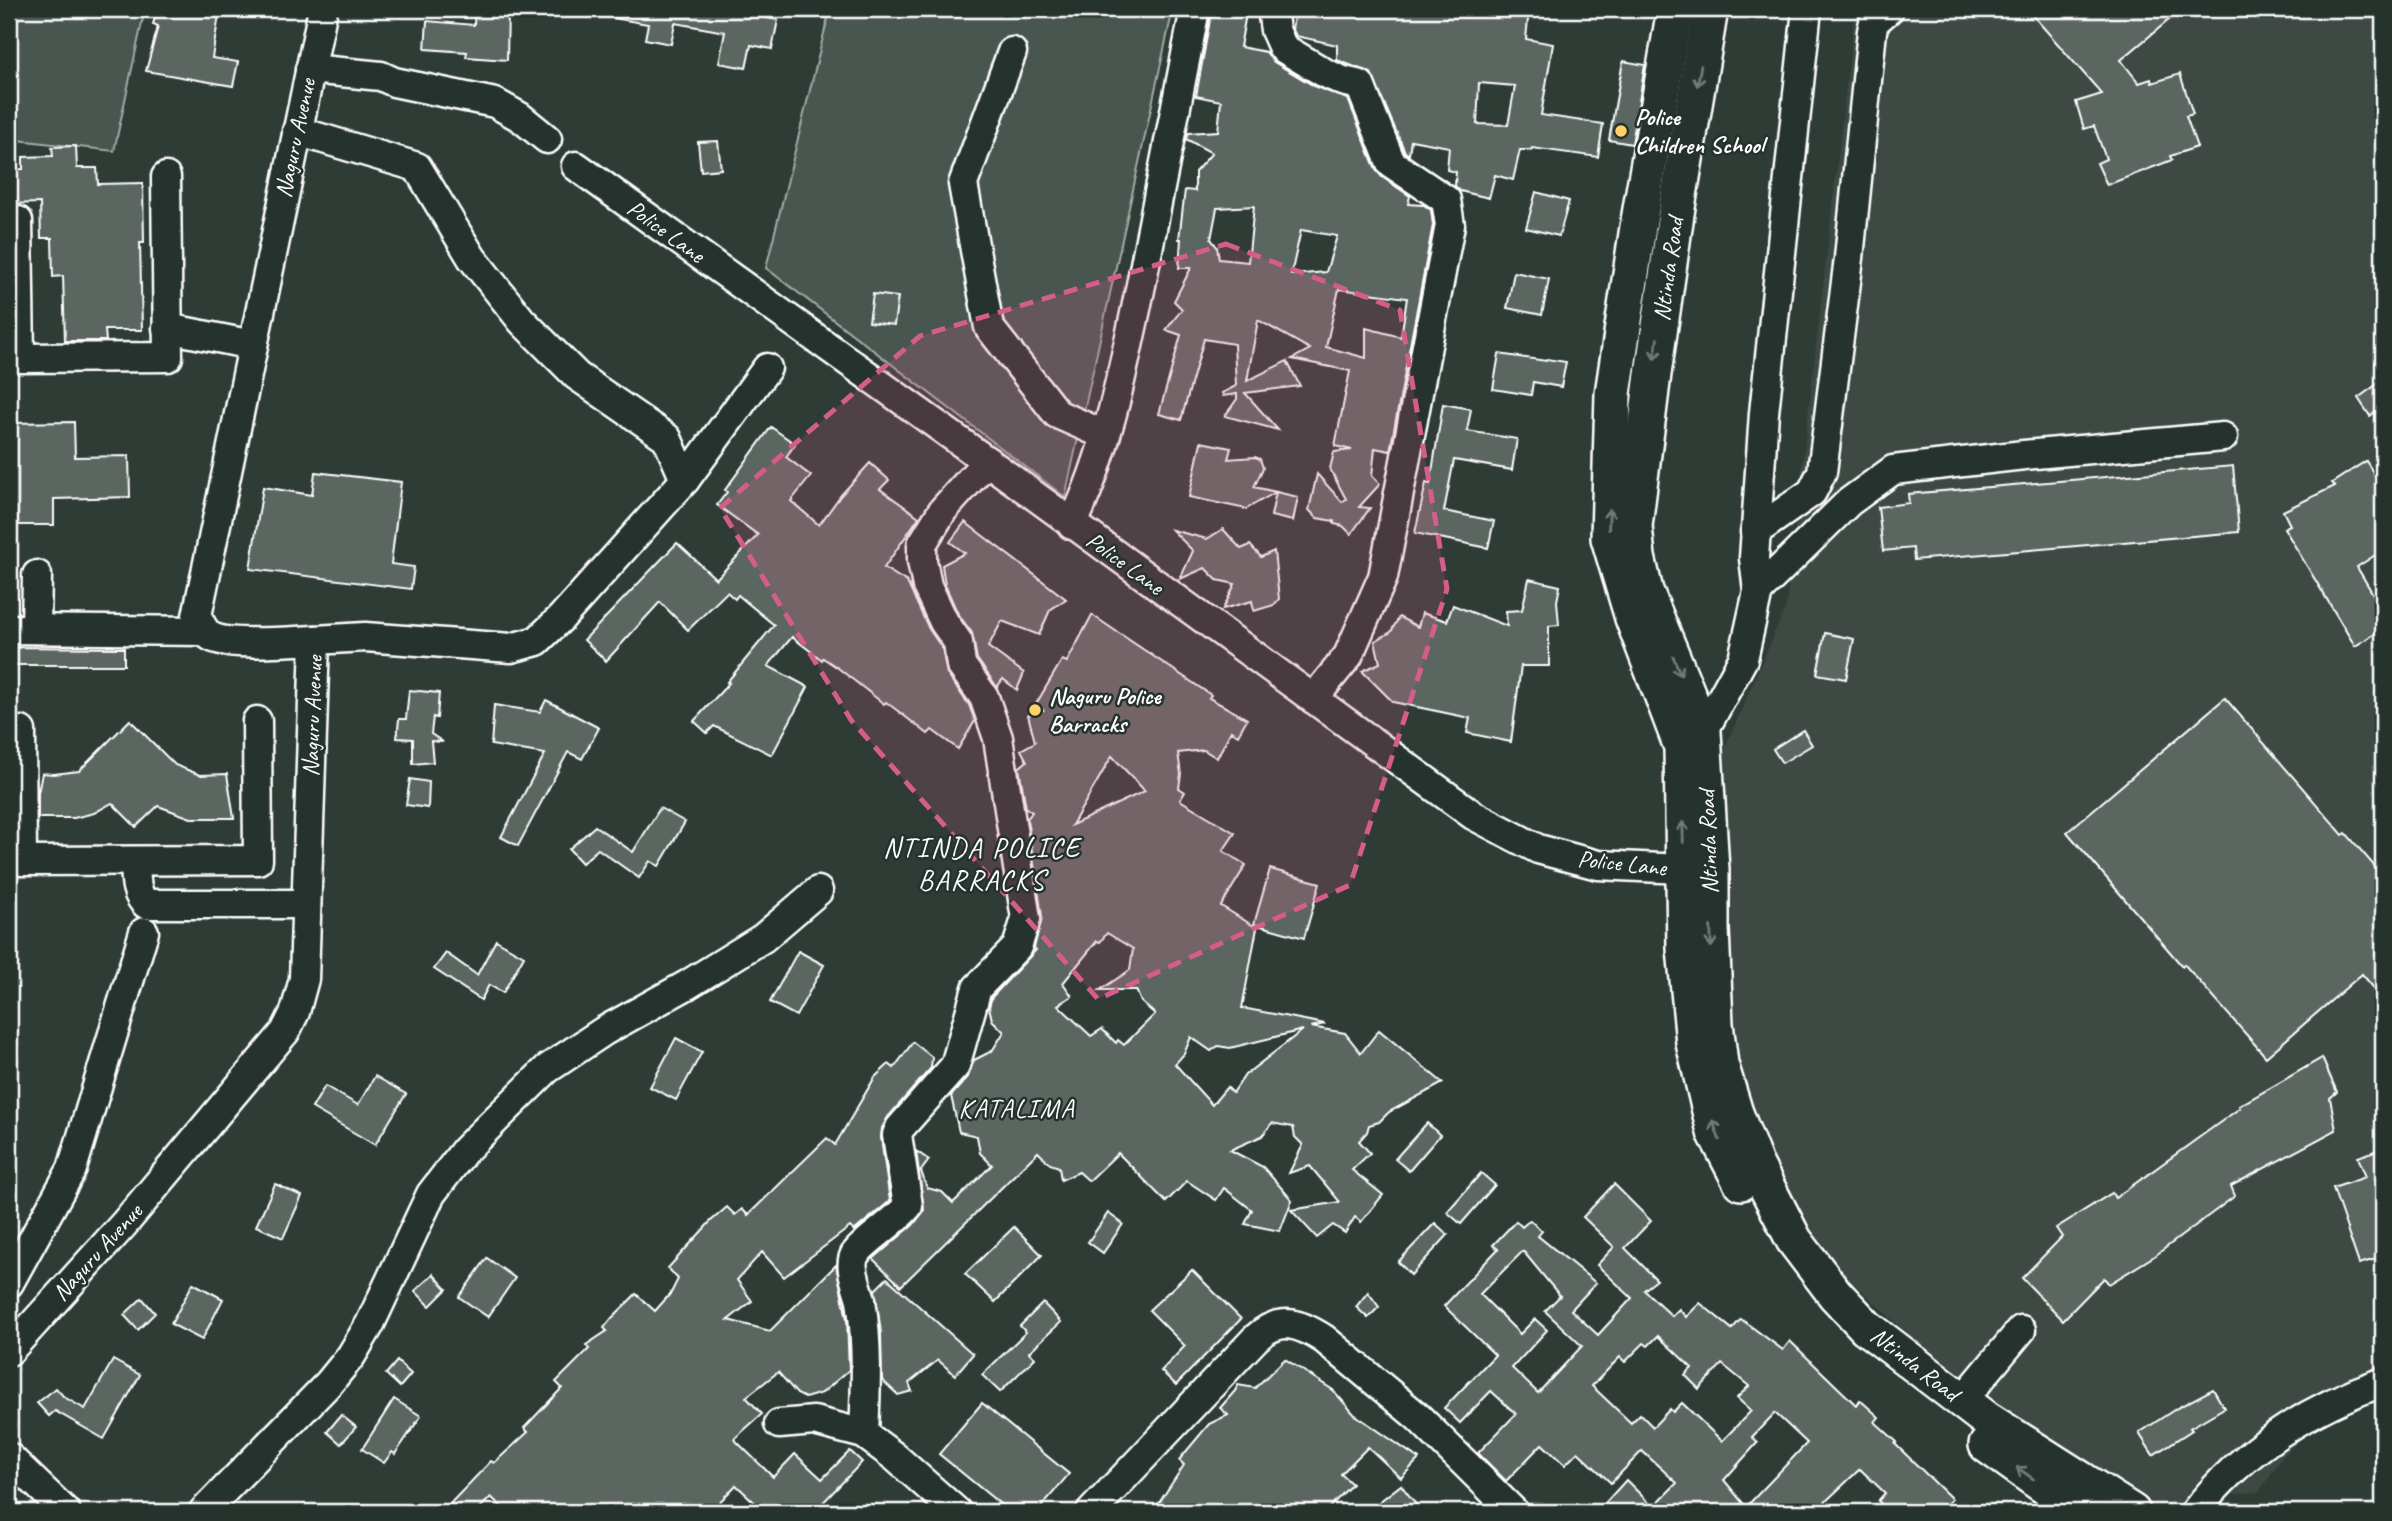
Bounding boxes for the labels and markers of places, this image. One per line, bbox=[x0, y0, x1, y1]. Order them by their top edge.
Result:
place label: Police Children School bbox=[1635, 102, 1769, 160]
marker: Police Children School bbox=[1613, 123, 1629, 139]
place label: Naguru Police Barracks bbox=[1049, 681, 1162, 739]
marker: Naguru Police Barracks bbox=[1027, 702, 1043, 718]

